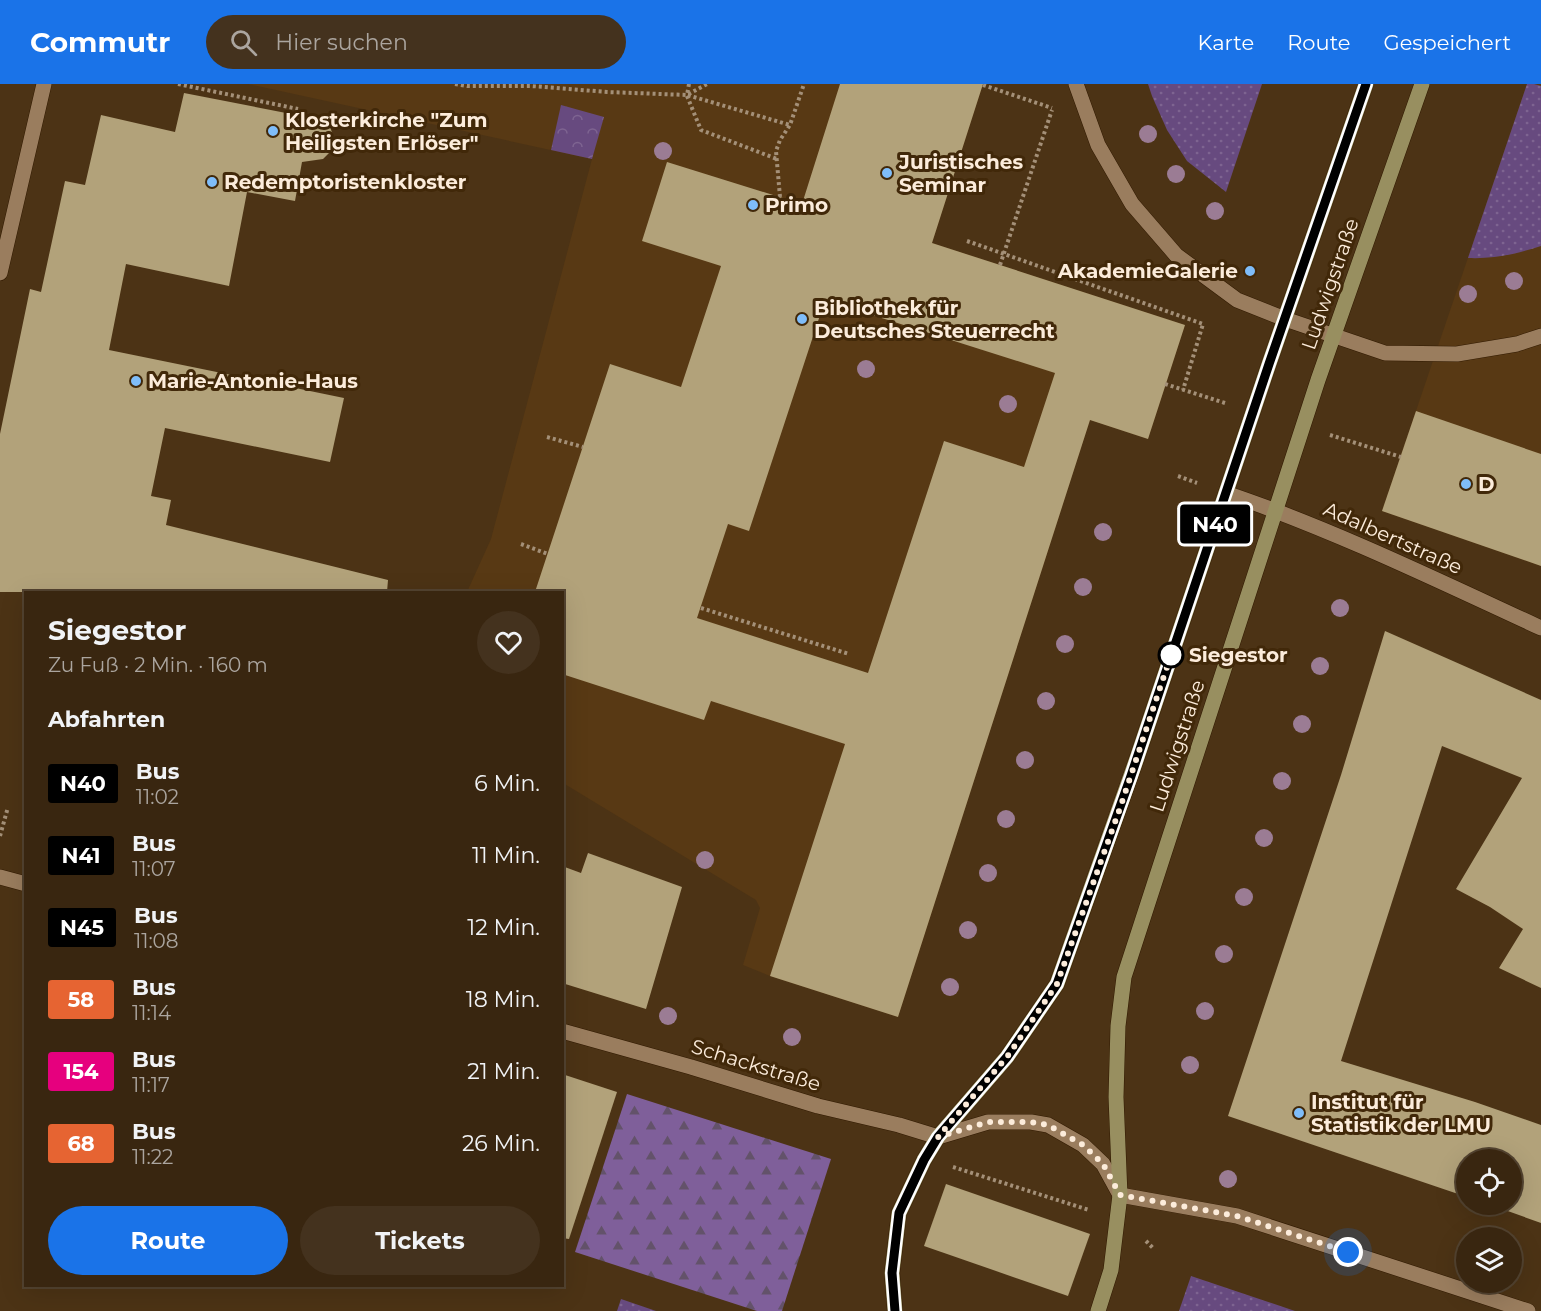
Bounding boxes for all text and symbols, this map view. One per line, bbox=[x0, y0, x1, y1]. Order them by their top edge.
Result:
search box bbox=[206, 15, 626, 69]
text: Commutr bbox=[30, 25, 170, 59]
icon: search bbox=[227, 26, 260, 59]
text: Hier suchen bbox=[275, 29, 408, 56]
text: Karte bbox=[1198, 30, 1254, 55]
text: Route bbox=[1287, 30, 1350, 55]
text: Gespeichert bbox=[1383, 30, 1511, 55]
place label: Klosterkirche "Zum Heiligsten Erlöser" bbox=[285, 108, 487, 155]
marker: Klosterkirche "Zum Heiligsten Erlöser" bbox=[266, 124, 280, 138]
place label: Juristisches Seminar bbox=[898, 150, 1023, 197]
marker: Juristisches Seminar bbox=[880, 166, 894, 180]
place label: Redemptoristenkloster bbox=[224, 170, 467, 194]
marker: Redemptoristenkloster bbox=[205, 175, 219, 189]
place label: Primo bbox=[765, 193, 828, 217]
marker: Primo bbox=[746, 198, 760, 212]
street label: Ludwigstraße bbox=[1296, 215, 1364, 353]
place label: AkademieGalerie bbox=[1057, 259, 1238, 283]
marker: AkademieGalerie bbox=[1243, 264, 1257, 278]
place label: Bibliothek für Deutsches Steuerrecht bbox=[814, 296, 1055, 343]
marker: Bibliothek für Deutsches Steuerrecht bbox=[795, 312, 809, 326]
place label: Marie-Antonie-Haus bbox=[148, 369, 358, 393]
marker: Marie-Antonie-Haus bbox=[129, 374, 143, 388]
place label: D bbox=[1478, 472, 1495, 496]
marker: D bbox=[1459, 477, 1473, 491]
street label: Adalbertstraße bbox=[1320, 497, 1466, 579]
line badge: N40 bbox=[1180, 504, 1250, 544]
text: N40 bbox=[1192, 512, 1238, 537]
button: heart bbox=[477, 611, 540, 674]
text: Siegestor bbox=[48, 613, 186, 647]
marker: Siegestor bbox=[1158, 642, 1184, 668]
place label: Siegestor bbox=[1189, 643, 1288, 667]
text: Zu Fuß · 2 Min. · 160 m bbox=[48, 653, 268, 677]
street label: Ludwigstraße bbox=[1144, 677, 1210, 815]
text: Abfahrten bbox=[48, 706, 165, 733]
text: Bus bbox=[136, 758, 179, 785]
text: 6 Min. bbox=[474, 770, 540, 797]
text: N40 bbox=[60, 771, 106, 796]
text: 11:02 bbox=[136, 785, 179, 809]
text: Bus bbox=[132, 830, 176, 857]
text: 11 Min. bbox=[472, 842, 540, 869]
text: N41 bbox=[61, 843, 101, 868]
text: 11:07 bbox=[132, 857, 176, 881]
text: Bus bbox=[134, 902, 178, 929]
text: 12 Min. bbox=[467, 914, 540, 941]
text: N45 bbox=[60, 915, 104, 940]
text: 11:08 bbox=[134, 929, 179, 953]
text: Bus bbox=[132, 974, 176, 1001]
text: 18 Min. bbox=[466, 986, 540, 1013]
text: 58 bbox=[68, 987, 94, 1012]
text: 11:14 bbox=[132, 1001, 171, 1025]
street label: Schackstraße bbox=[689, 1034, 823, 1096]
text: Bus bbox=[132, 1046, 176, 1073]
text: 21 Min. bbox=[467, 1058, 540, 1085]
text: 154 bbox=[63, 1059, 99, 1084]
text: 11:17 bbox=[132, 1073, 170, 1097]
place label: Institut für Statistik der LMU bbox=[1311, 1090, 1491, 1137]
marker: Institut für Statistik der LMU bbox=[1292, 1106, 1306, 1120]
text: Bus bbox=[132, 1118, 176, 1145]
text: 26 Min. bbox=[462, 1130, 540, 1157]
text: 68 bbox=[67, 1131, 95, 1156]
text: 11:22 bbox=[132, 1145, 173, 1169]
map controls bbox=[1456, 1149, 1522, 1293]
button: locate bbox=[1456, 1149, 1522, 1215]
button: Route bbox=[48, 1206, 288, 1275]
button: Tickets bbox=[300, 1206, 540, 1275]
button: layers bbox=[1456, 1227, 1522, 1293]
your location bbox=[1333, 1237, 1363, 1267]

